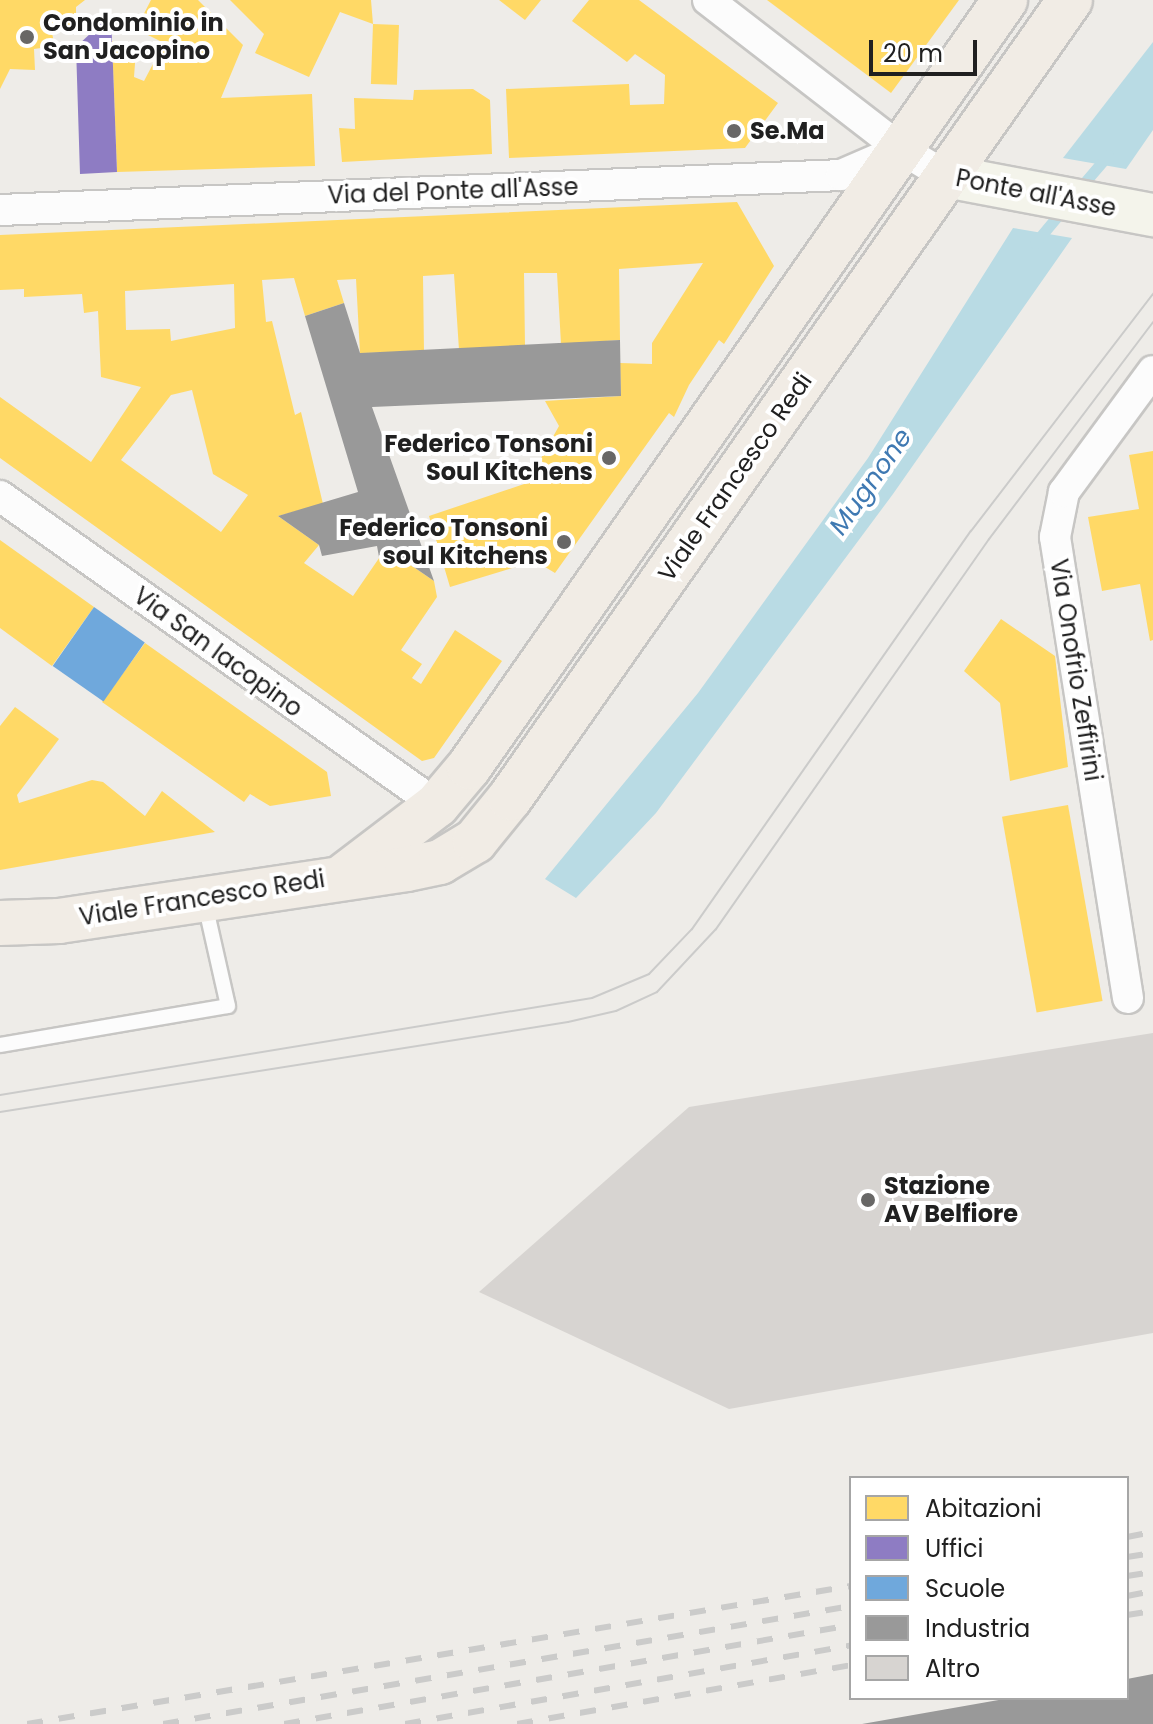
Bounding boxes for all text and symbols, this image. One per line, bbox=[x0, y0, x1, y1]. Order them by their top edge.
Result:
place label: Condominio in San Jacopino bbox=[43, 9, 224, 65]
scale bar bbox=[873, 24, 981, 74]
marker: Condominio in San Jacopino bbox=[18, 28, 36, 46]
text: 20 m bbox=[883, 37, 943, 70]
place label: Se.Ma bbox=[750, 117, 825, 145]
marker: Se.Ma bbox=[725, 122, 743, 140]
street label: Ponte all'Asse bbox=[953, 163, 1119, 223]
street label: Via del Ponte all'Asse bbox=[327, 172, 579, 210]
street label: Viale Francesco Redi bbox=[652, 367, 818, 587]
water label: Mugnone bbox=[823, 423, 919, 541]
place label: Federico Tonsoni Soul Kitchens bbox=[384, 430, 593, 486]
marker: Federico Tonsoni Soul Kitchens bbox=[600, 449, 618, 467]
place label: Federico Tonsoni soul Kitchens bbox=[339, 514, 548, 570]
marker: Federico Tonsoni soul Kitchens bbox=[555, 533, 573, 551]
street label: Via Onofrio Zeffirini bbox=[1044, 557, 1108, 783]
street label: Via San Iacopino bbox=[128, 581, 308, 723]
street label: Viale Francesco Redi bbox=[77, 864, 327, 932]
place label: Stazione AV Belfiore bbox=[884, 1172, 1018, 1228]
marker: Stazione AV Belfiore bbox=[859, 1191, 877, 1209]
legend bbox=[849, 1476, 1129, 1700]
text: Abitazioni bbox=[925, 1492, 1042, 1525]
text: Uffici bbox=[925, 1532, 983, 1565]
text: Scuole bbox=[925, 1572, 1005, 1605]
text: Industria bbox=[925, 1612, 1030, 1645]
text: Altro bbox=[925, 1652, 980, 1685]

